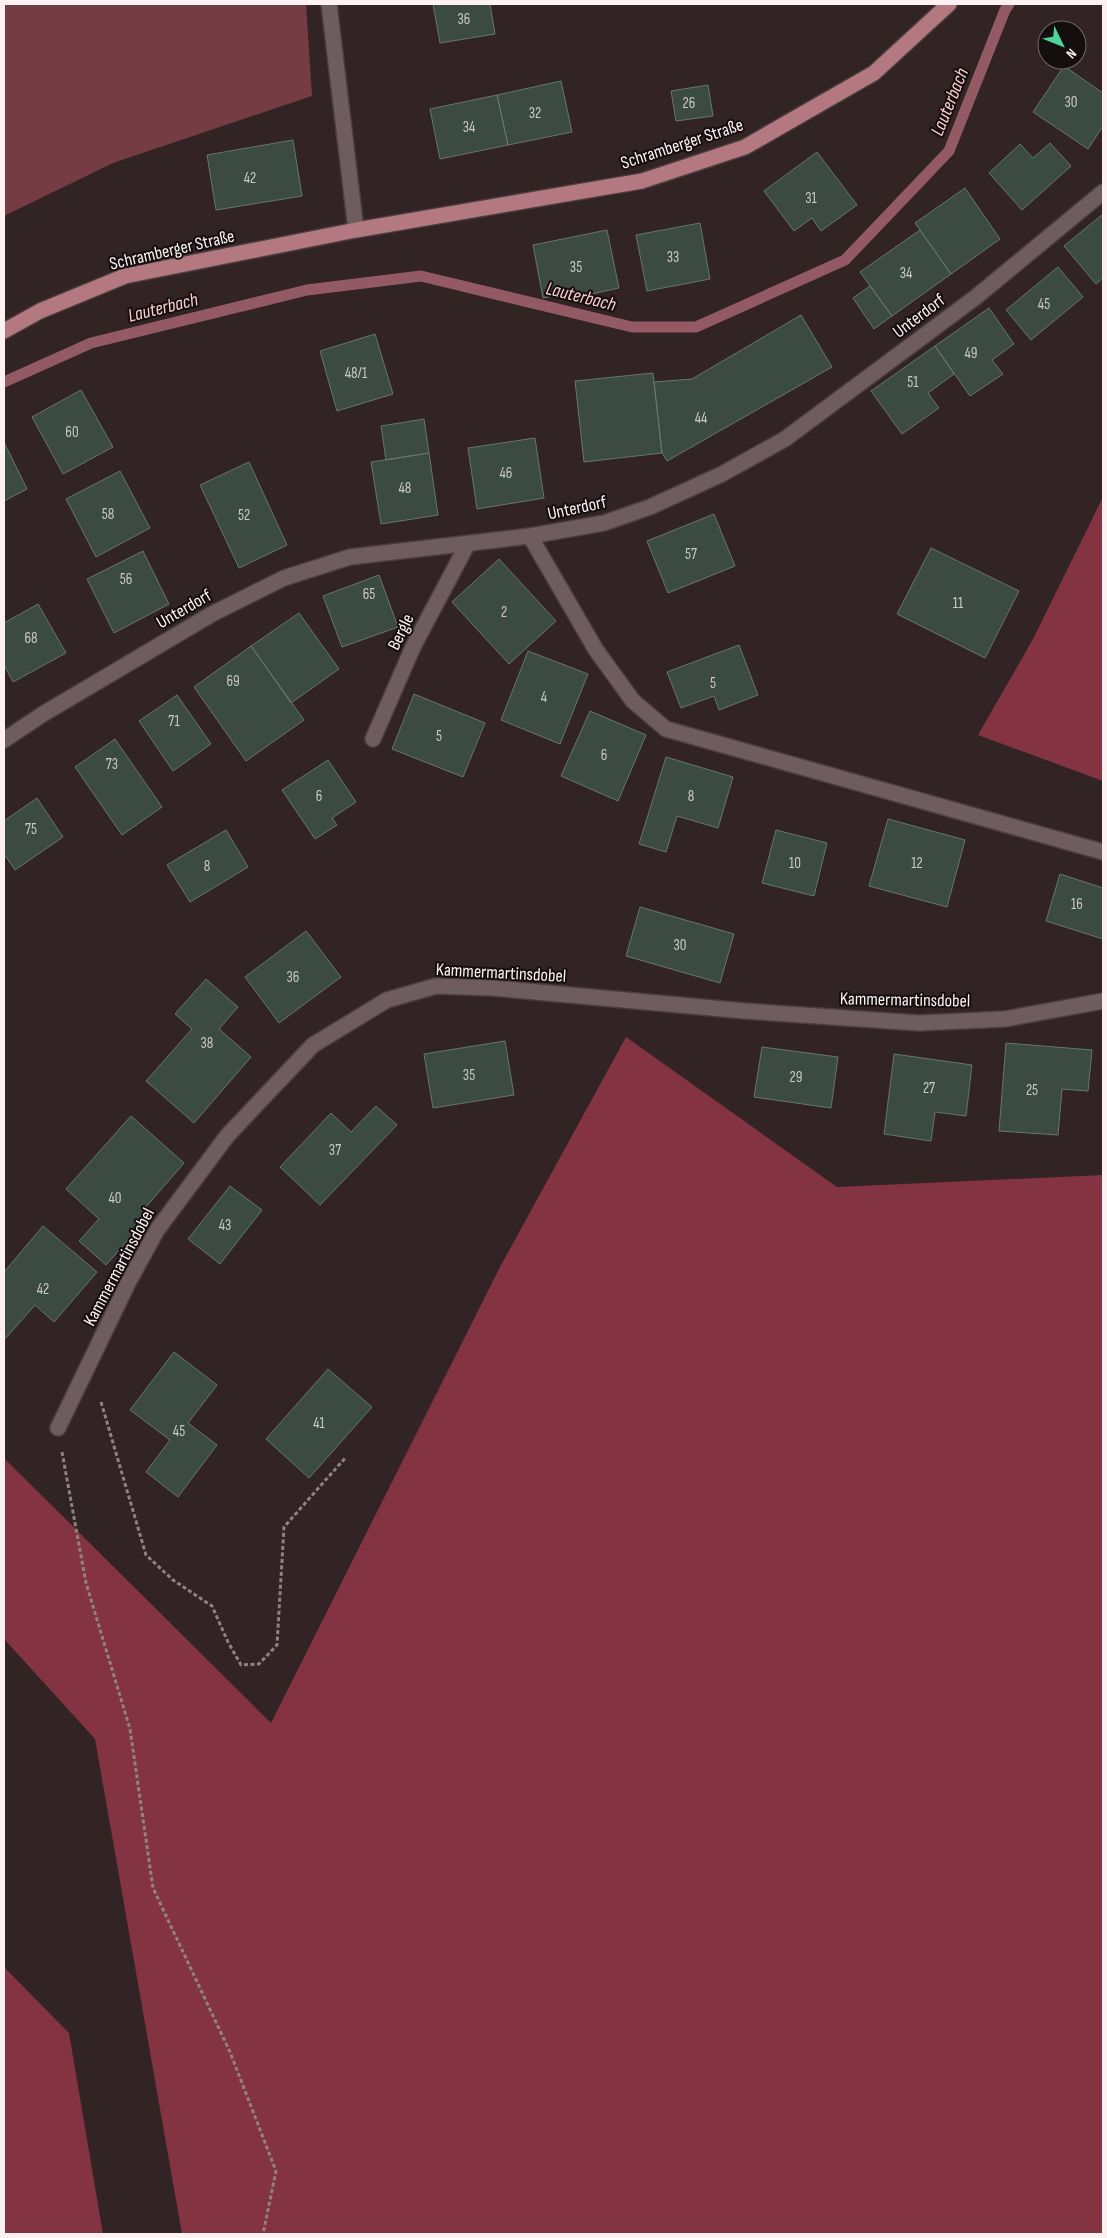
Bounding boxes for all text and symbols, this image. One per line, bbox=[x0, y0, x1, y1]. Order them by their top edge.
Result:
house number: 36 bbox=[458, 10, 470, 29]
north arrow bbox=[1037, 20, 1087, 70]
text: N bbox=[1062, 45, 1080, 62]
water label: Lauterbach bbox=[926, 65, 974, 139]
house number: 30 bbox=[1065, 93, 1077, 112]
house number: 26 bbox=[683, 94, 695, 113]
house number: 32 bbox=[529, 104, 541, 123]
street label: Schramberger Straße bbox=[618, 114, 746, 174]
house number: 34 bbox=[463, 118, 475, 137]
house number: 42 bbox=[244, 169, 256, 188]
house number: 31 bbox=[805, 189, 818, 208]
street label: Schramberger Straße bbox=[108, 225, 236, 275]
house number: 33 bbox=[667, 248, 679, 267]
house number: 35 bbox=[570, 258, 582, 277]
house number: 34 bbox=[900, 264, 912, 283]
water label: Lauterbach bbox=[544, 277, 618, 317]
water label: Lauterbach bbox=[126, 288, 200, 328]
street label: Unterdorf bbox=[889, 289, 950, 342]
house number: 45 bbox=[1038, 295, 1050, 314]
house number: 49 bbox=[965, 344, 977, 363]
house number: 48/1 bbox=[345, 364, 368, 383]
house number: 51 bbox=[907, 373, 919, 392]
house number: 44 bbox=[695, 409, 707, 428]
house number: 60 bbox=[65, 423, 79, 442]
house number: 46 bbox=[500, 464, 512, 483]
house number: 48 bbox=[399, 479, 411, 498]
street label: Unterdorf bbox=[546, 491, 609, 524]
house number: 58 bbox=[102, 505, 114, 524]
house number: 52 bbox=[238, 506, 250, 525]
house number: 57 bbox=[685, 545, 697, 564]
house number: 56 bbox=[120, 570, 132, 589]
street label: Unterdorf bbox=[153, 585, 216, 633]
house number: 65 bbox=[363, 585, 375, 604]
house number: 11 bbox=[953, 594, 964, 613]
house number: 2 bbox=[501, 603, 507, 622]
street label: Bergle bbox=[383, 610, 419, 654]
house number: 68 bbox=[24, 629, 38, 648]
house number: 69 bbox=[226, 672, 240, 691]
house number: 5 bbox=[710, 674, 716, 693]
house number: 4 bbox=[541, 688, 547, 707]
house number: 71 bbox=[168, 712, 180, 731]
house number: 5 bbox=[436, 727, 442, 746]
house number: 6 bbox=[601, 746, 607, 765]
house number: 73 bbox=[106, 755, 118, 774]
house number: 6 bbox=[316, 787, 322, 806]
house number: 8 bbox=[688, 787, 694, 806]
house number: 75 bbox=[25, 820, 37, 839]
house number: 10 bbox=[789, 854, 801, 873]
house number: 12 bbox=[911, 854, 923, 873]
house number: 8 bbox=[204, 857, 210, 876]
house number: 16 bbox=[1071, 895, 1083, 914]
house number: 30 bbox=[674, 936, 686, 955]
street label: Kammermartinsdobel bbox=[435, 959, 567, 987]
house number: 36 bbox=[287, 968, 299, 987]
street label: Kammermartinsdobel bbox=[840, 988, 970, 1012]
house number: 38 bbox=[201, 1034, 213, 1053]
house number: 35 bbox=[463, 1066, 475, 1085]
house number: 29 bbox=[790, 1068, 802, 1087]
house number: 27 bbox=[923, 1079, 935, 1098]
house number: 25 bbox=[1026, 1081, 1038, 1100]
house number: 37 bbox=[329, 1141, 341, 1160]
house number: 40 bbox=[109, 1189, 121, 1208]
street label: Kammermartinsdobel bbox=[79, 1204, 159, 1330]
house number: 43 bbox=[219, 1216, 231, 1235]
house number: 42 bbox=[37, 1280, 49, 1299]
house number: 41 bbox=[313, 1414, 326, 1433]
house number: 45 bbox=[173, 1422, 185, 1441]

